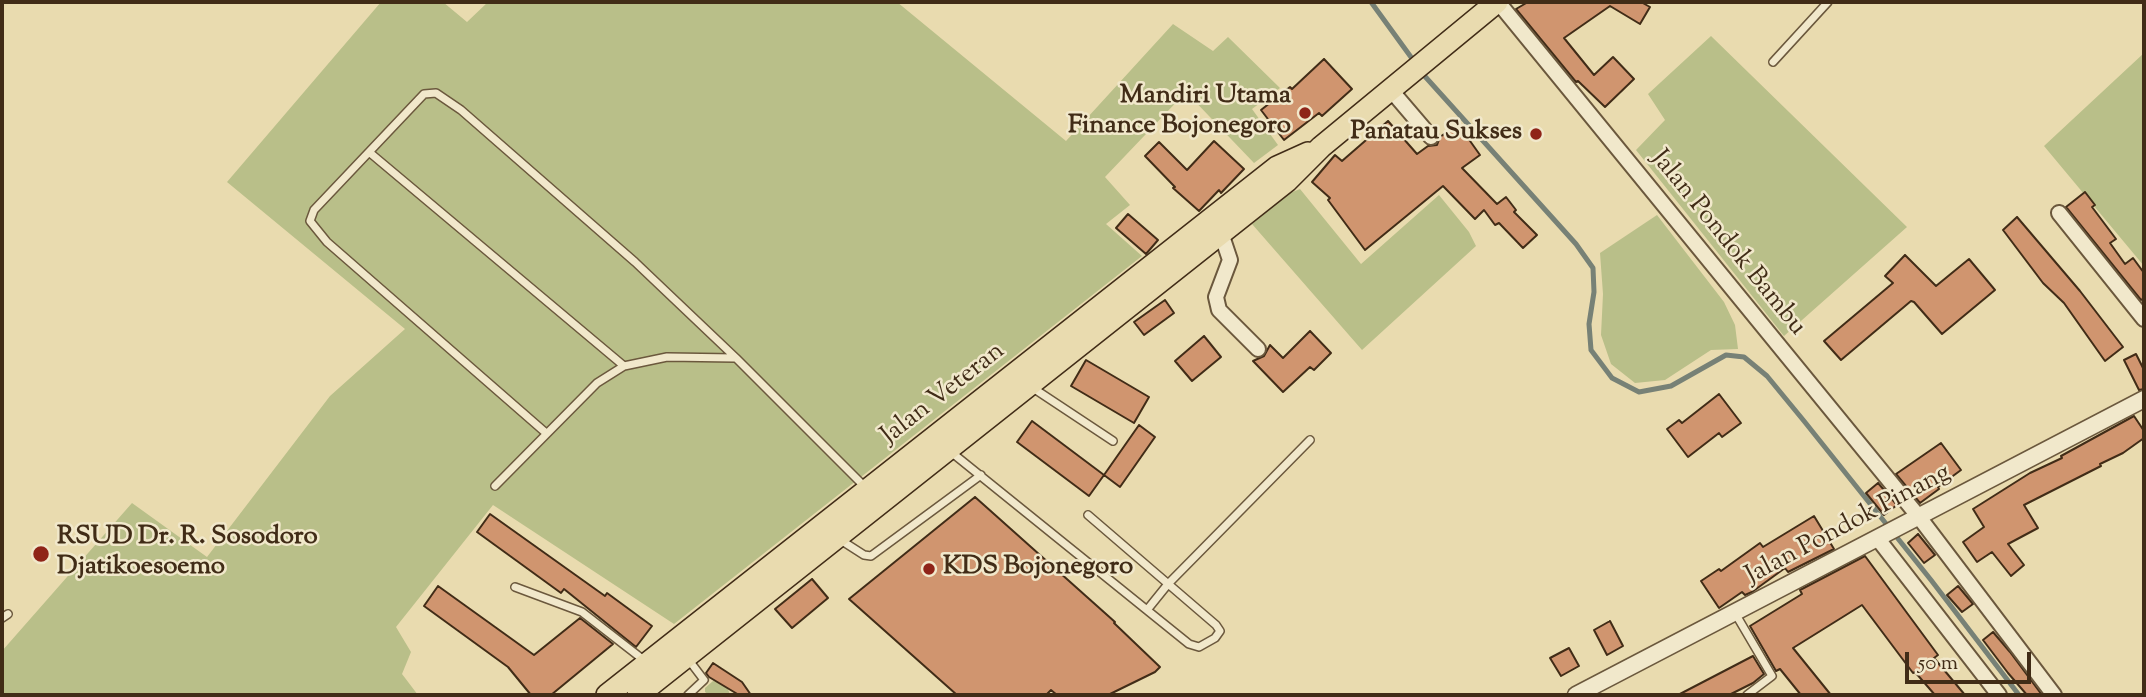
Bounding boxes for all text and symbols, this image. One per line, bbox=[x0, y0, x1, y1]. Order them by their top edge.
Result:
place label: Mandiri Utama Finance Bojonegoro bbox=[1068, 82, 1291, 144]
marker: Mandiri Utama Finance Bojonegoro bbox=[1297, 105, 1313, 121]
place label: Panatau Sukses bbox=[1350, 118, 1522, 150]
marker: Panatau Sukses bbox=[1528, 126, 1544, 142]
street label: Jalan Pondok Bambu bbox=[1643, 145, 1811, 343]
street label: Jalan Veteran bbox=[876, 337, 1012, 453]
street label: Jalan Pondok Pinang bbox=[1741, 459, 1957, 593]
place label: RSUD Dr. R. Sosodoro Djatikoesoemo bbox=[57, 523, 318, 584]
marker: RSUD Dr. R. Sosodoro Djatikoesoemo bbox=[31, 544, 51, 564]
place label: KDS Bojonegoro bbox=[943, 553, 1133, 585]
marker: KDS Bojonegoro bbox=[921, 561, 937, 577]
scale bar bbox=[1908, 638, 2034, 682]
text: 50 m bbox=[1918, 649, 1958, 679]

